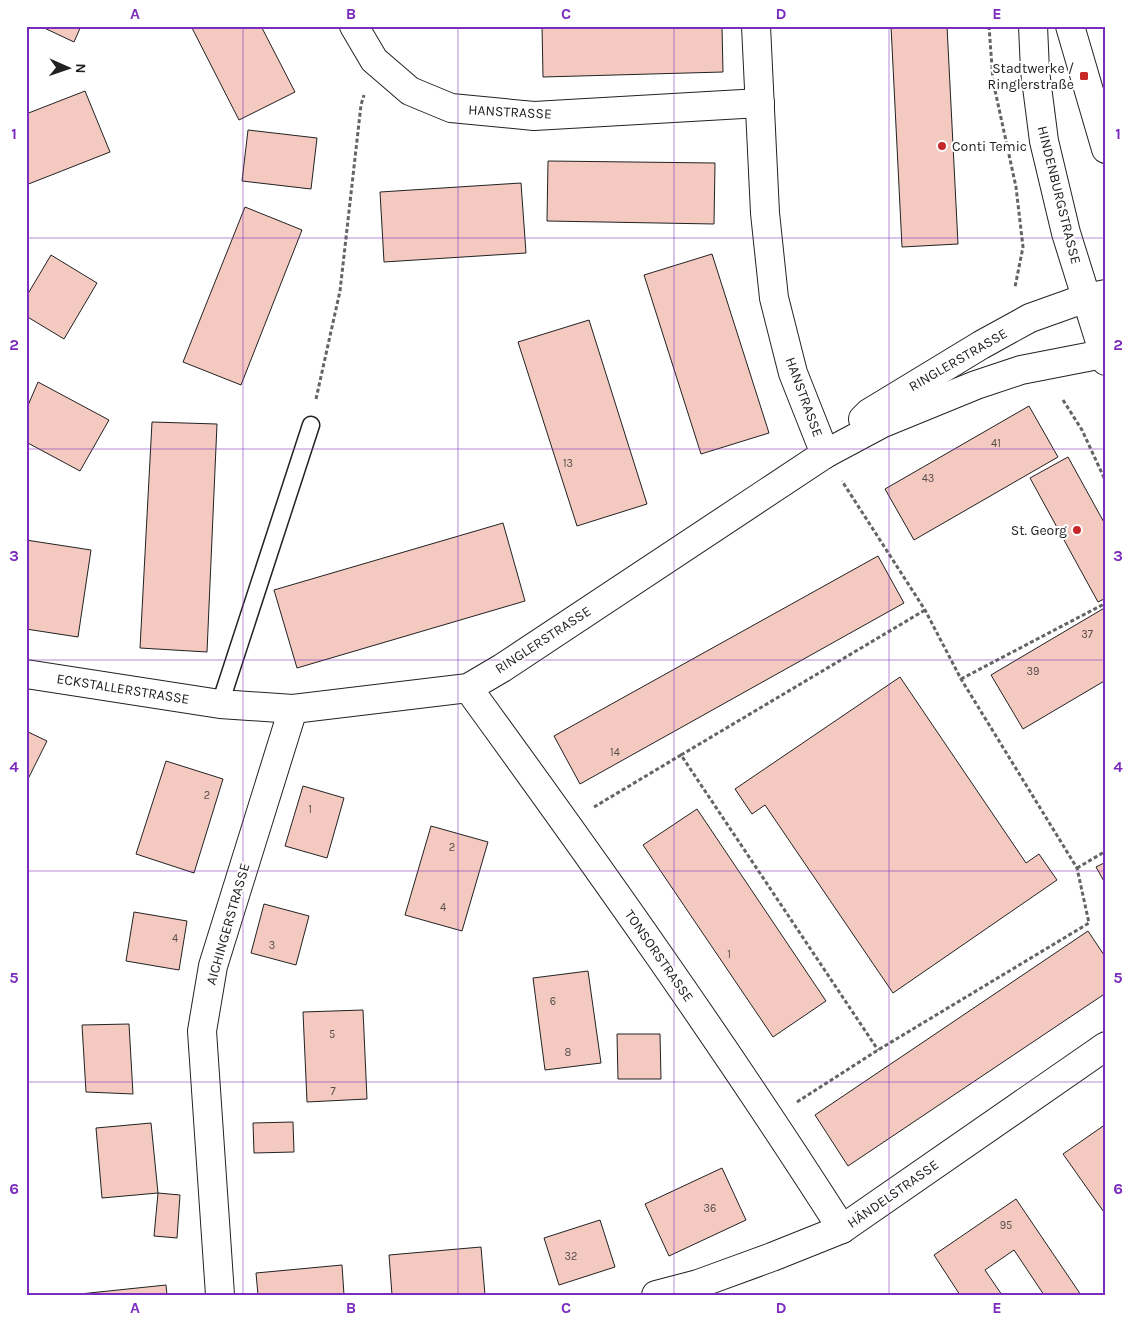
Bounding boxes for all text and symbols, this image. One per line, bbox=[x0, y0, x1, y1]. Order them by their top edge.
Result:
text: A bbox=[130, 4, 140, 23]
text: B bbox=[346, 4, 356, 23]
text: C bbox=[561, 4, 571, 23]
text: D bbox=[776, 4, 787, 23]
text: E bbox=[992, 4, 1002, 23]
north arrow bbox=[42, 42, 92, 92]
place label: Stadtwerke / Ringlerstraße bbox=[988, 60, 1074, 93]
text: N bbox=[72, 63, 89, 74]
marker: Stadtwerke / Ringlerstraße bbox=[1078, 70, 1090, 82]
street label: HANSTRASSE bbox=[468, 101, 552, 123]
text: 1 bbox=[11, 124, 17, 143]
street label: HINDENBURGSTRASSE bbox=[1034, 124, 1084, 266]
text: 1 bbox=[1115, 124, 1121, 143]
place label: Conti Temic bbox=[952, 138, 1027, 155]
marker: Conti Temic bbox=[936, 140, 948, 152]
street label: RINGLERSTRASSE bbox=[906, 325, 1010, 395]
text: 2 bbox=[9, 335, 19, 354]
text: 2 bbox=[1113, 335, 1123, 354]
street label: HANSTRASSE bbox=[782, 355, 826, 439]
house number: 41 bbox=[991, 437, 1001, 450]
house number: 13 bbox=[563, 457, 573, 470]
house number: 43 bbox=[922, 472, 934, 485]
place label: St. Georg bbox=[1011, 522, 1067, 539]
marker: St. Georg bbox=[1071, 524, 1083, 536]
text: 3 bbox=[9, 546, 19, 565]
text: 3 bbox=[1113, 546, 1123, 565]
street label: RINGLERSTRASSE bbox=[492, 603, 594, 677]
house number: 37 bbox=[1081, 628, 1093, 641]
house number: 39 bbox=[1027, 665, 1039, 678]
street label: ECKSTALLERSTRASSE bbox=[55, 670, 191, 708]
house number: 14 bbox=[610, 746, 620, 759]
text: 4 bbox=[9, 757, 19, 776]
text: 4 bbox=[1113, 757, 1123, 776]
house number: 2 bbox=[204, 789, 210, 802]
house number: 1 bbox=[308, 803, 312, 816]
house number: 2 bbox=[449, 841, 455, 854]
street label: AICHINGERSTRASSE bbox=[202, 861, 254, 987]
house number: 4 bbox=[440, 901, 446, 914]
street label: TONSORSTRASSE bbox=[621, 907, 697, 1005]
house number: 4 bbox=[172, 932, 178, 945]
house number: 3 bbox=[269, 939, 275, 952]
house number: 1 bbox=[727, 948, 731, 961]
text: 5 bbox=[9, 968, 19, 987]
text: 5 bbox=[1113, 968, 1123, 987]
house number: 6 bbox=[550, 995, 556, 1008]
house number: 5 bbox=[329, 1028, 335, 1041]
house number: 8 bbox=[565, 1046, 572, 1059]
house number: 7 bbox=[330, 1085, 336, 1098]
street label: HÄNDELSTRASSE bbox=[844, 1156, 942, 1232]
text: 6 bbox=[9, 1179, 19, 1198]
text: 6 bbox=[1113, 1179, 1123, 1198]
house number: 36 bbox=[704, 1202, 716, 1215]
house number: 95 bbox=[1000, 1219, 1012, 1232]
house number: 32 bbox=[565, 1250, 577, 1263]
text: A bbox=[130, 1298, 140, 1317]
text: B bbox=[346, 1298, 356, 1317]
text: C bbox=[561, 1298, 571, 1317]
text: D bbox=[776, 1298, 787, 1317]
text: E bbox=[992, 1298, 1002, 1317]

